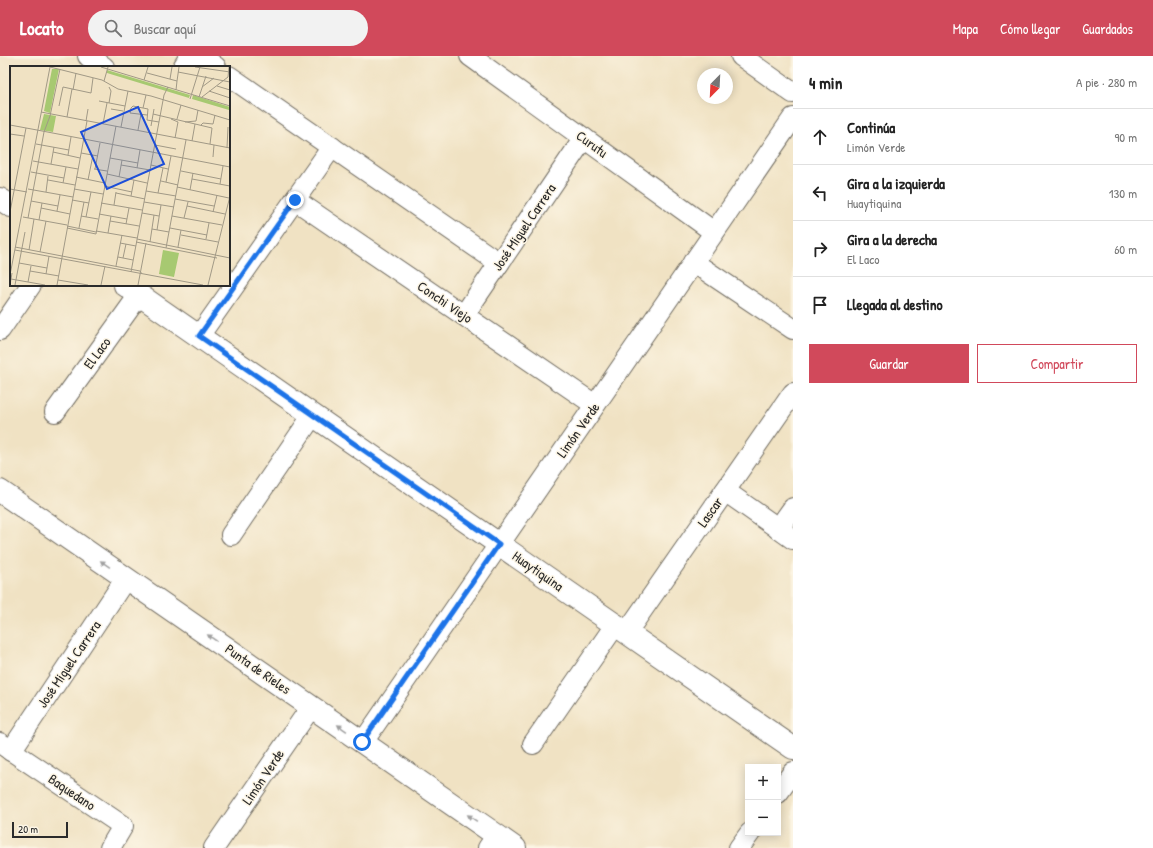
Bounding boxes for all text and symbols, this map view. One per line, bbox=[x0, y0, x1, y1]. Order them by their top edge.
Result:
search box bbox=[88, 10, 368, 46]
text: Locato bbox=[20, 15, 64, 41]
icon: search bbox=[102, 17, 124, 39]
text: Buscar aquí bbox=[134, 18, 196, 39]
text: Mapa bbox=[953, 19, 978, 38]
text: Cómo llegar bbox=[1000, 19, 1060, 38]
text: Guardados bbox=[1082, 19, 1133, 38]
inset map bbox=[10, 66, 230, 286]
north arrow bbox=[697, 68, 733, 104]
text: 4 min bbox=[809, 71, 842, 94]
text: A pie · 280 m bbox=[1076, 73, 1137, 91]
text: Continúa bbox=[847, 117, 895, 138]
street label: Curutu bbox=[573, 126, 612, 162]
icon: ahead bbox=[809, 126, 831, 148]
text: 90 m bbox=[1115, 128, 1137, 146]
text: Limón Verde bbox=[847, 138, 905, 156]
text: Gira a la izquierda bbox=[847, 173, 945, 194]
street label: José Miguel Carrera bbox=[487, 179, 561, 275]
icon: left bbox=[809, 182, 831, 204]
text: 130 m bbox=[1109, 184, 1137, 202]
route end bbox=[286, 191, 304, 209]
text: Huaytiquina bbox=[847, 194, 901, 212]
text: Gira a la derecha bbox=[847, 229, 937, 250]
icon: right bbox=[809, 238, 831, 260]
text: 60 m bbox=[1114, 240, 1137, 258]
text: El Laco bbox=[847, 250, 879, 268]
street label: Conchi Viejo bbox=[413, 276, 477, 328]
icon: arrive bbox=[809, 294, 831, 316]
text: Llegada al destino bbox=[847, 294, 943, 315]
street label: El Laco bbox=[79, 333, 115, 372]
button: Guardar bbox=[809, 344, 969, 383]
button: Compartir bbox=[977, 344, 1137, 383]
street label: Limón Verde bbox=[552, 398, 604, 461]
street label: Lascar bbox=[693, 493, 727, 530]
street label: Huaytiquina bbox=[508, 546, 568, 596]
one-way arrow bbox=[100, 560, 110, 568]
street label: José Miguel Carrera bbox=[32, 616, 106, 712]
one-way arrow bbox=[207, 634, 217, 642]
street label: Punta de Rieles bbox=[222, 639, 295, 698]
one-way arrow bbox=[336, 724, 347, 732]
route start bbox=[353, 733, 371, 751]
street label: Limón Verde bbox=[237, 745, 288, 808]
map controls bbox=[745, 764, 781, 836]
button: + bbox=[745, 764, 781, 800]
street label: Baquedano bbox=[44, 769, 100, 815]
button: − bbox=[745, 800, 781, 836]
one-way arrow bbox=[466, 814, 477, 822]
scale bar bbox=[12, 820, 68, 839]
text: 20 m bbox=[18, 822, 38, 836]

